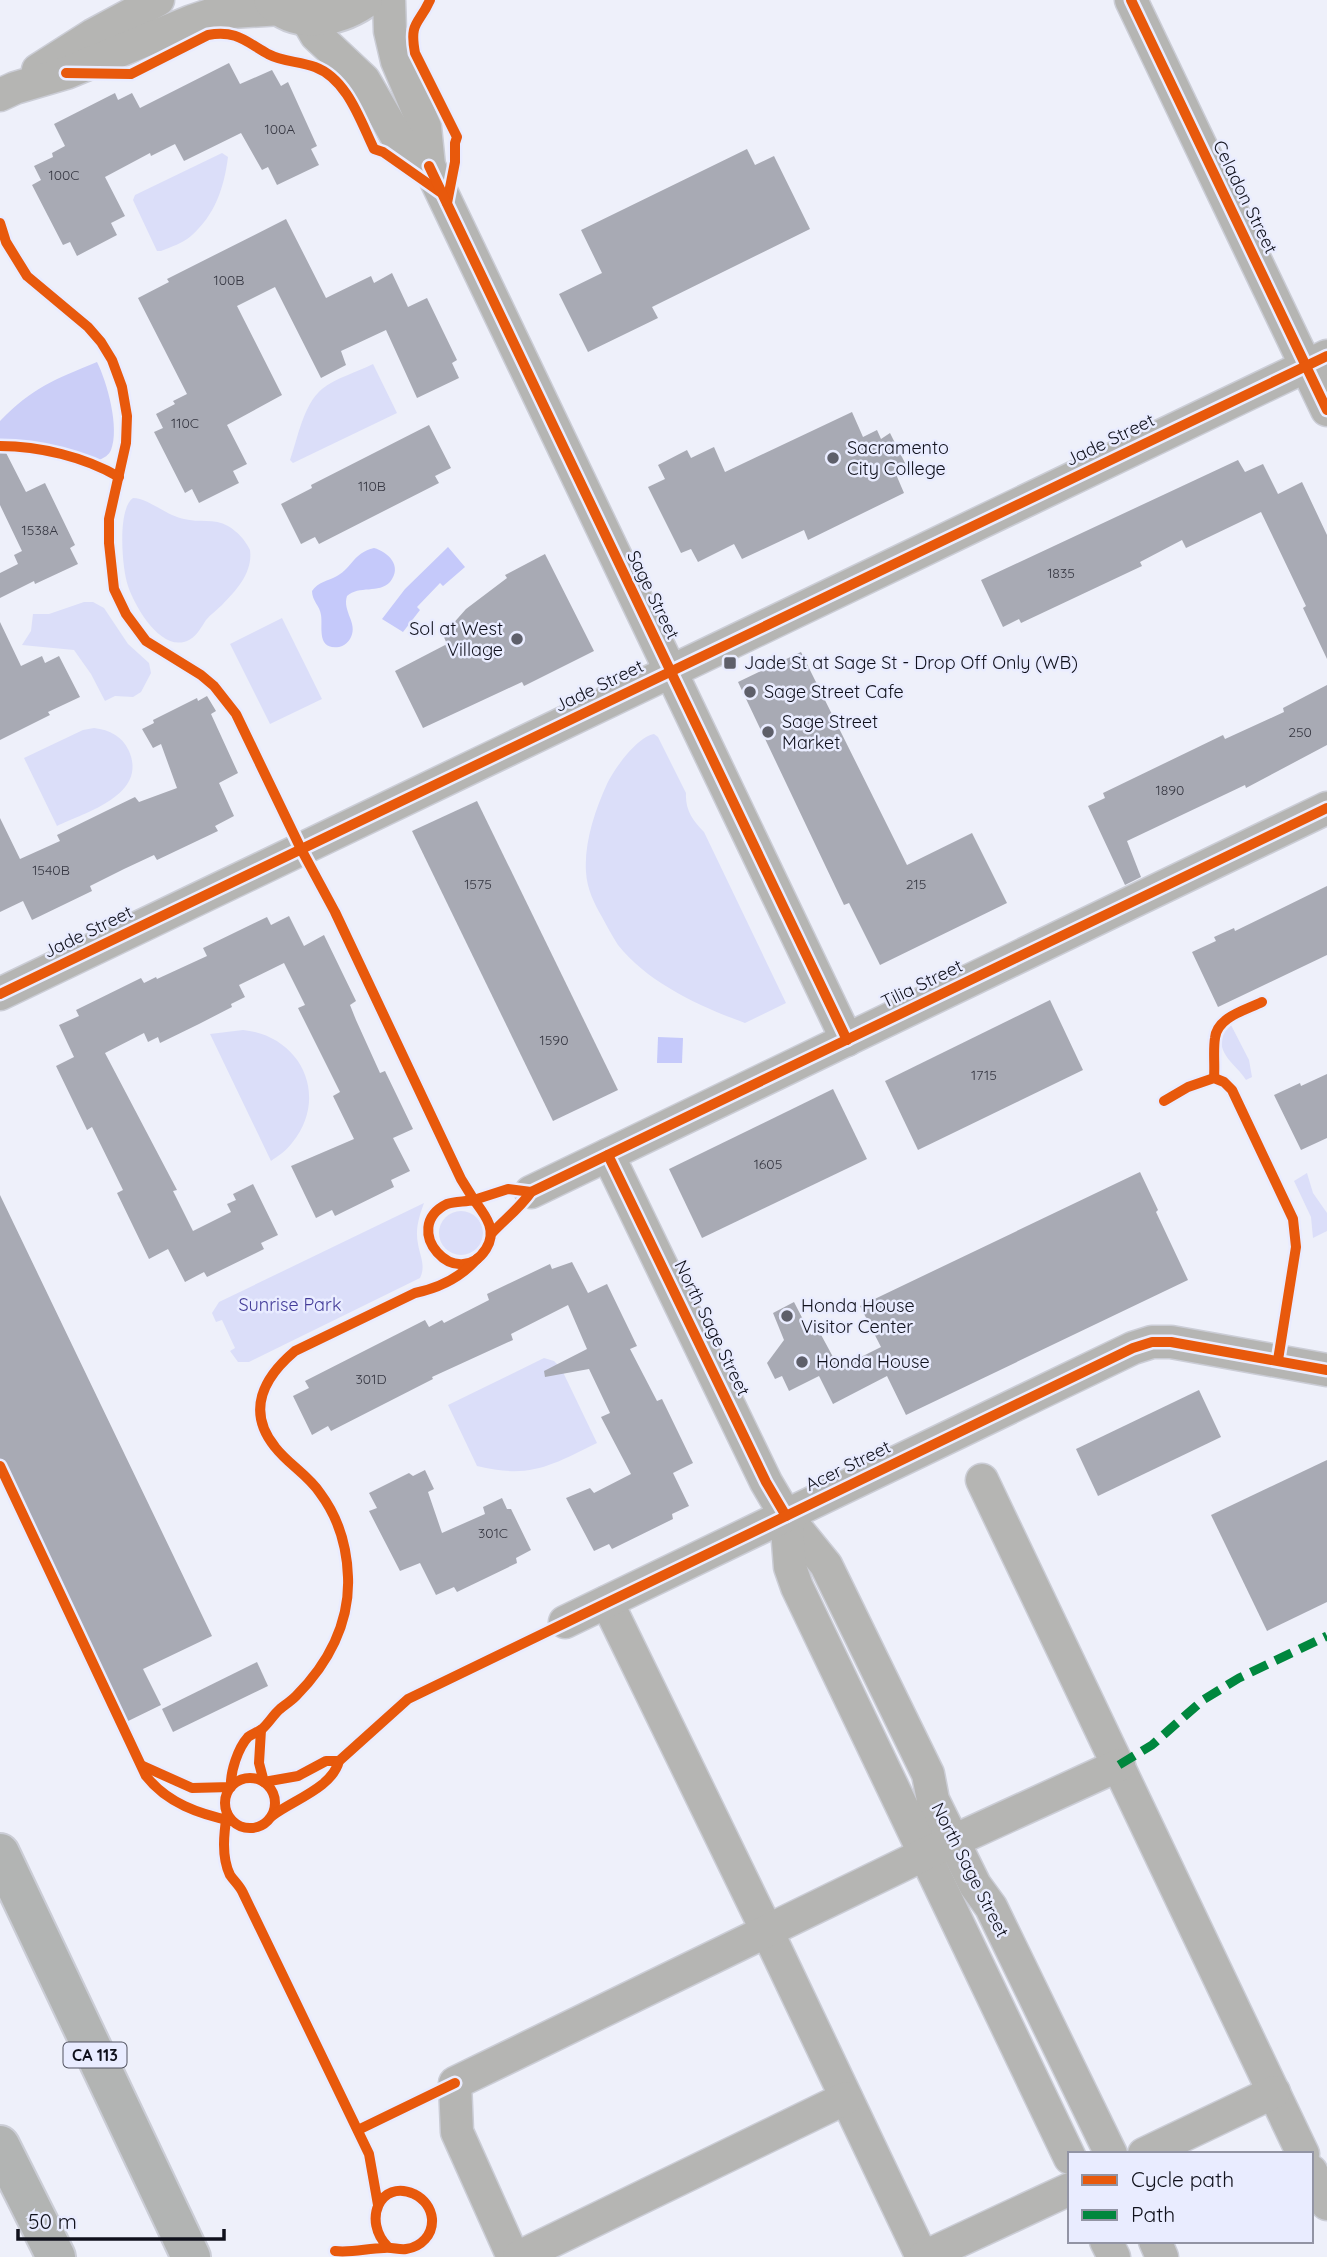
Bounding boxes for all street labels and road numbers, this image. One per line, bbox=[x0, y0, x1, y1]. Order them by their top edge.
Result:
street label: Celadon Street bbox=[1208, 136, 1283, 257]
street label: Jade Street bbox=[1061, 408, 1158, 471]
street label: Sage Street bbox=[622, 547, 685, 643]
street label: Jade Street bbox=[550, 654, 647, 717]
street label: Jade Street bbox=[39, 900, 136, 963]
street label: Tilia Street bbox=[877, 954, 966, 1013]
street label: North Sage Street bbox=[670, 1256, 755, 1399]
street label: Acer Street bbox=[801, 1435, 894, 1496]
street label: North Sage Street bbox=[927, 1798, 1014, 1941]
road number: CA 113 bbox=[64, 2042, 126, 2068]

